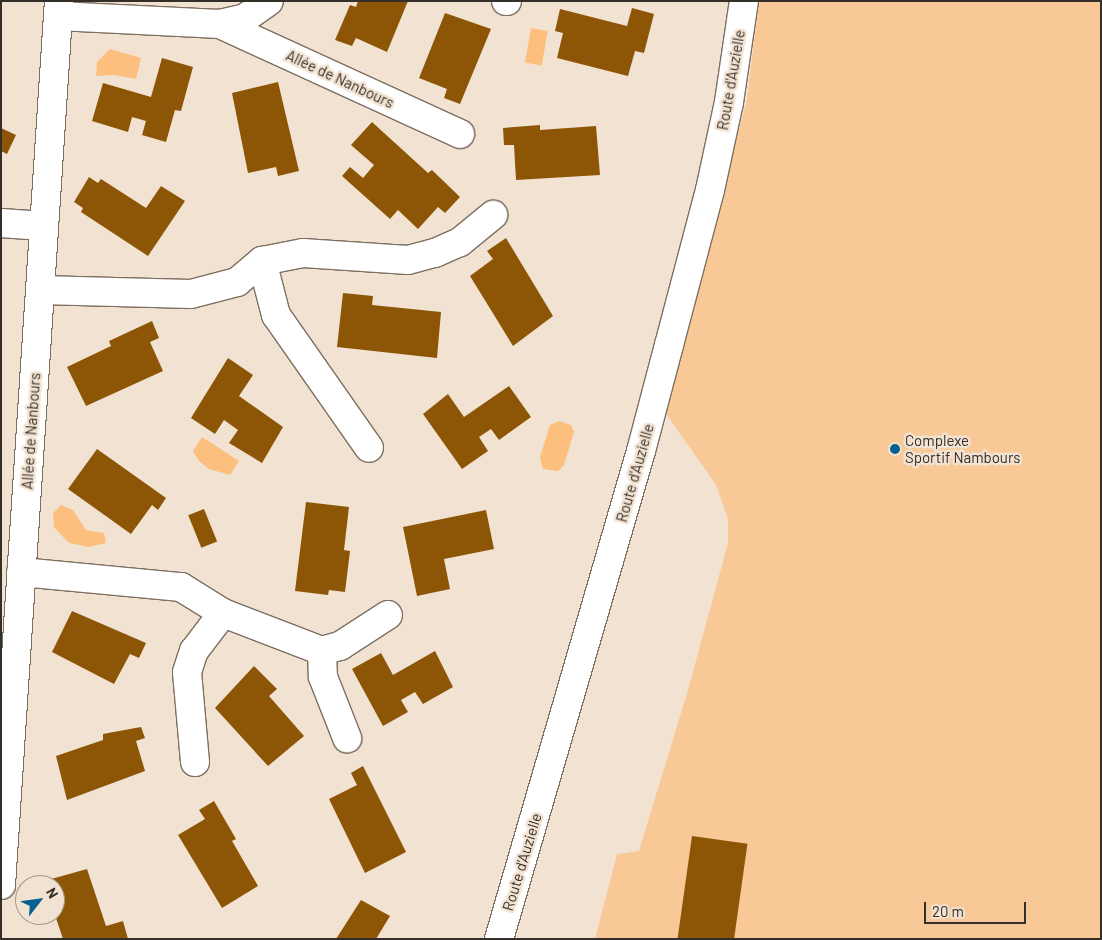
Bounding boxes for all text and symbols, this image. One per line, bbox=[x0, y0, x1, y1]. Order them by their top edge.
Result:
street label: Route d'Auzielle bbox=[713, 29, 749, 131]
street label: Allée de Nanbours bbox=[283, 46, 397, 112]
street label: Allée de Nanbours bbox=[18, 372, 44, 490]
street label: Route d'Auzielle bbox=[612, 422, 658, 524]
place label: Complexe Sportif Nambours bbox=[905, 431, 1021, 466]
marker: Complexe Sportif Nambours bbox=[889, 443, 901, 455]
street label: Route d'Auzielle bbox=[499, 811, 545, 913]
north arrow bbox=[15, 875, 65, 925]
text: N bbox=[43, 884, 62, 901]
scale bar bbox=[927, 892, 1030, 924]
text: 20 m bbox=[932, 902, 964, 920]

